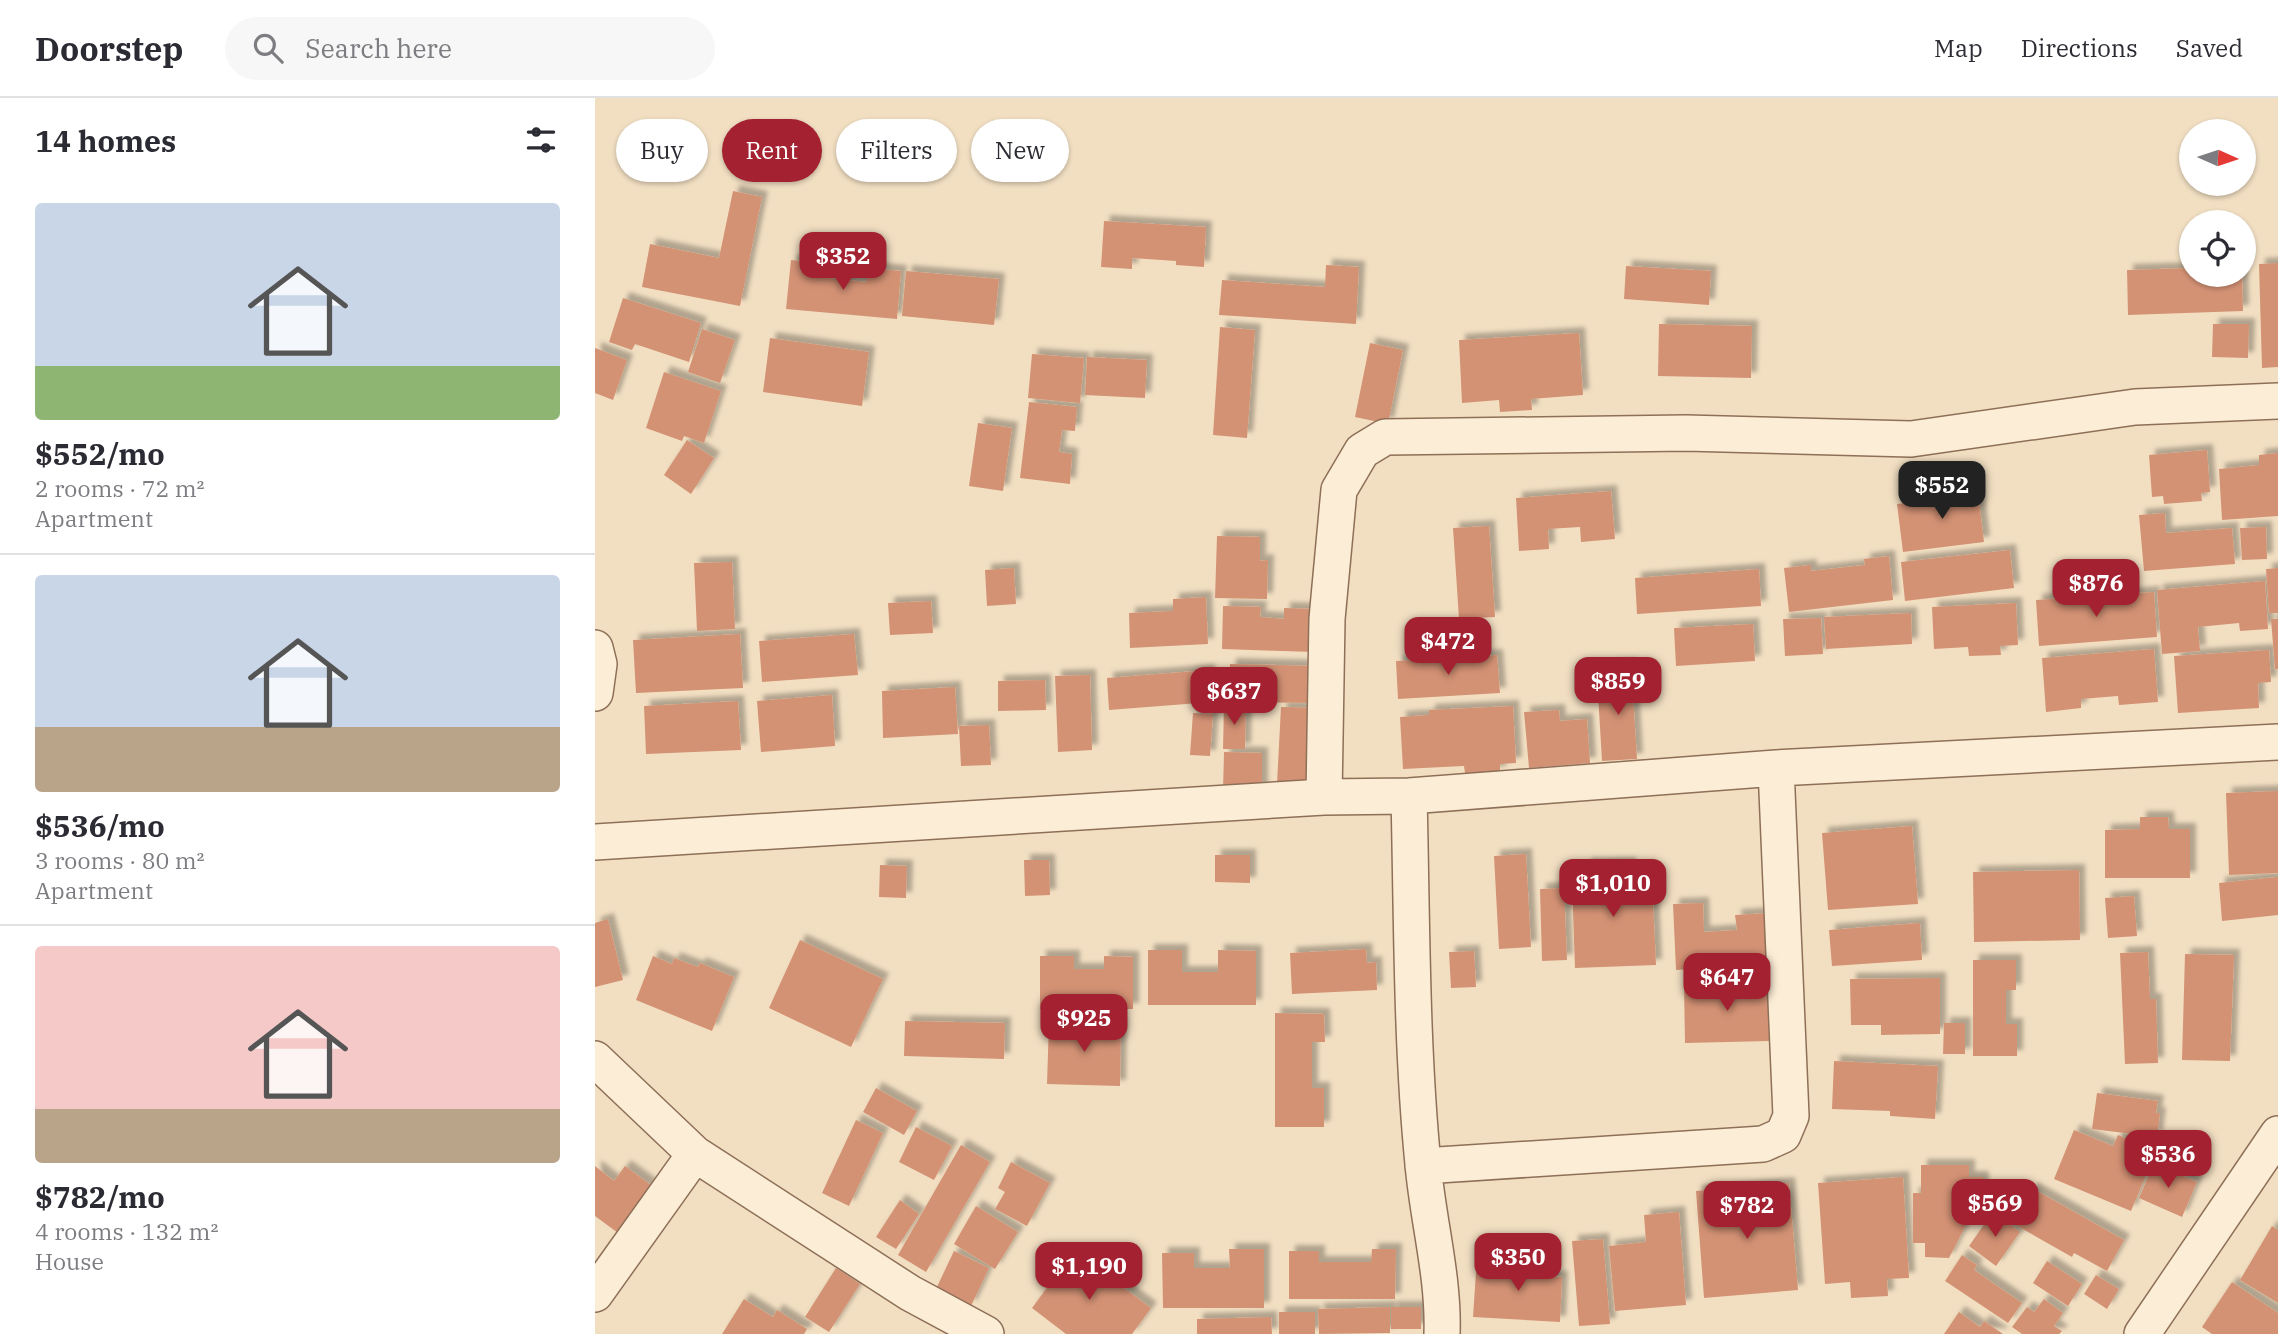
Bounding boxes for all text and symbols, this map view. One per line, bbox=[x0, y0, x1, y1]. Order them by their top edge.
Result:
search box bbox=[225, 17, 715, 80]
text: Doorstep bbox=[35, 27, 183, 70]
icon: search bbox=[249, 29, 287, 67]
text: Search here bbox=[305, 31, 452, 65]
text: Map bbox=[1934, 32, 1983, 64]
text: Directions bbox=[2021, 32, 2138, 64]
text: Saved bbox=[2176, 32, 2243, 64]
chip: Buy bbox=[616, 119, 708, 182]
chip: Rent bbox=[722, 119, 822, 182]
chip: Filters bbox=[836, 119, 957, 182]
chip: New bbox=[971, 119, 1069, 182]
north arrow bbox=[2179, 119, 2256, 196]
map controls bbox=[2179, 119, 2256, 287]
text: 14 homes bbox=[35, 121, 176, 160]
icon: filters bbox=[522, 121, 560, 159]
button: locate bbox=[2179, 210, 2256, 287]
pin: $352 bbox=[802, 232, 884, 292]
text: $352 bbox=[815, 240, 871, 270]
icon: home bbox=[235, 248, 361, 374]
text: $552/mo bbox=[35, 434, 165, 473]
pin: $552 bbox=[1901, 462, 1983, 521]
text: $552 bbox=[1914, 469, 1970, 499]
text: 2 rooms · 72 m² bbox=[35, 473, 205, 503]
text: Apartment bbox=[35, 503, 153, 533]
pin: $876 bbox=[2055, 560, 2137, 619]
text: $876 bbox=[2068, 567, 2124, 597]
pin: $472 bbox=[1407, 618, 1489, 677]
icon: home bbox=[235, 620, 361, 746]
text: $472 bbox=[1420, 625, 1476, 655]
pin: $859 bbox=[1577, 658, 1659, 717]
text: $859 bbox=[1590, 665, 1646, 695]
pin: $637 bbox=[1193, 668, 1275, 727]
text: $637 bbox=[1206, 675, 1262, 705]
text: $536/mo bbox=[35, 806, 165, 845]
text: 3 rooms · 80 m² bbox=[35, 845, 205, 875]
pin: $1,010 bbox=[1556, 860, 1670, 919]
text: $1,010 bbox=[1575, 867, 1651, 897]
text: Apartment bbox=[35, 875, 153, 905]
pin: $647 bbox=[1686, 954, 1768, 1013]
text: $647 bbox=[1699, 961, 1755, 991]
icon: home bbox=[235, 991, 361, 1117]
pin: $925 bbox=[1043, 995, 1125, 1054]
text: $925 bbox=[1056, 1002, 1112, 1032]
pin: $536 bbox=[2127, 1130, 2209, 1190]
text: $536 bbox=[2140, 1138, 2196, 1168]
text: $782/mo bbox=[35, 1177, 165, 1216]
pin: $569 bbox=[1954, 1180, 2036, 1239]
pin: $782 bbox=[1706, 1182, 1788, 1241]
text: $569 bbox=[1967, 1187, 2023, 1217]
text: $782 bbox=[1719, 1189, 1775, 1219]
text: 4 rooms · 132 m² bbox=[35, 1216, 218, 1246]
pin: $350 bbox=[1477, 1234, 1559, 1293]
text: $350 bbox=[1490, 1241, 1546, 1271]
pin: $1,190 bbox=[1032, 1242, 1146, 1302]
text: House bbox=[35, 1246, 104, 1276]
text: $1,190 bbox=[1051, 1250, 1127, 1280]

